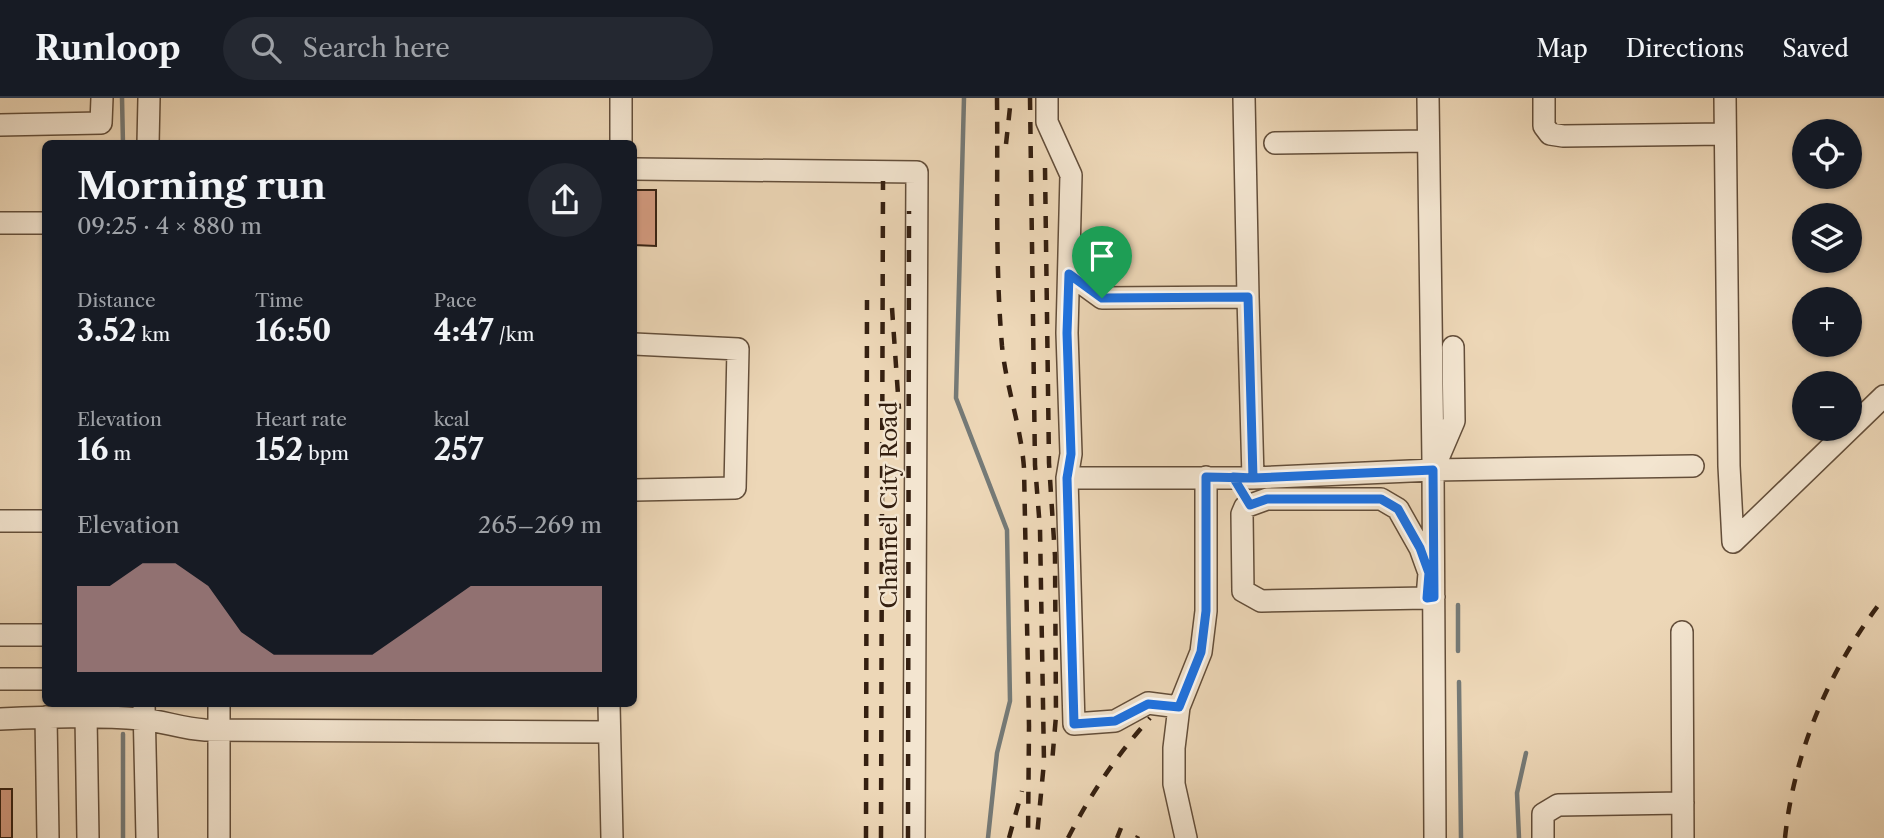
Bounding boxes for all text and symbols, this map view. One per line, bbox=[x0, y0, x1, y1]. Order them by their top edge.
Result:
search box bbox=[223, 17, 713, 80]
text: Runloop bbox=[35, 28, 181, 69]
icon: search bbox=[247, 29, 285, 67]
text: Search here bbox=[303, 32, 450, 64]
text: Map bbox=[1536, 34, 1588, 63]
text: Directions bbox=[1626, 34, 1744, 63]
text: Saved bbox=[1782, 34, 1849, 63]
map controls bbox=[1792, 119, 1862, 441]
button: locate bbox=[1792, 119, 1862, 189]
text: Morning run bbox=[77, 162, 326, 209]
button: share bbox=[528, 163, 602, 237]
button: layers bbox=[1792, 203, 1862, 273]
text: 09:25 · 4 × 880 m bbox=[77, 212, 262, 240]
pin bbox=[1072, 226, 1132, 298]
icon: arrive bbox=[1083, 237, 1121, 275]
button: + bbox=[1792, 287, 1862, 357]
text: Distance bbox=[77, 289, 156, 312]
text: Time bbox=[255, 289, 303, 312]
text: Pace bbox=[434, 289, 477, 312]
text: 3.52 bbox=[77, 312, 137, 349]
text: 16:50 bbox=[255, 312, 331, 349]
text: 4:47 bbox=[434, 312, 494, 349]
text: km bbox=[137, 323, 170, 346]
text: /km bbox=[494, 323, 534, 346]
button: − bbox=[1792, 371, 1862, 441]
street label: Channel City Road bbox=[875, 402, 903, 608]
text: Elevation bbox=[77, 408, 162, 431]
text: Heart rate bbox=[255, 408, 347, 431]
text: kcal bbox=[434, 408, 470, 431]
text: 16 bbox=[77, 431, 108, 468]
text: 152 bbox=[255, 431, 303, 468]
text: 257 bbox=[434, 431, 484, 468]
text: m bbox=[108, 442, 131, 465]
text: bpm bbox=[303, 442, 349, 465]
text: Elevation bbox=[77, 511, 180, 539]
text: 265–269 m bbox=[478, 511, 602, 539]

